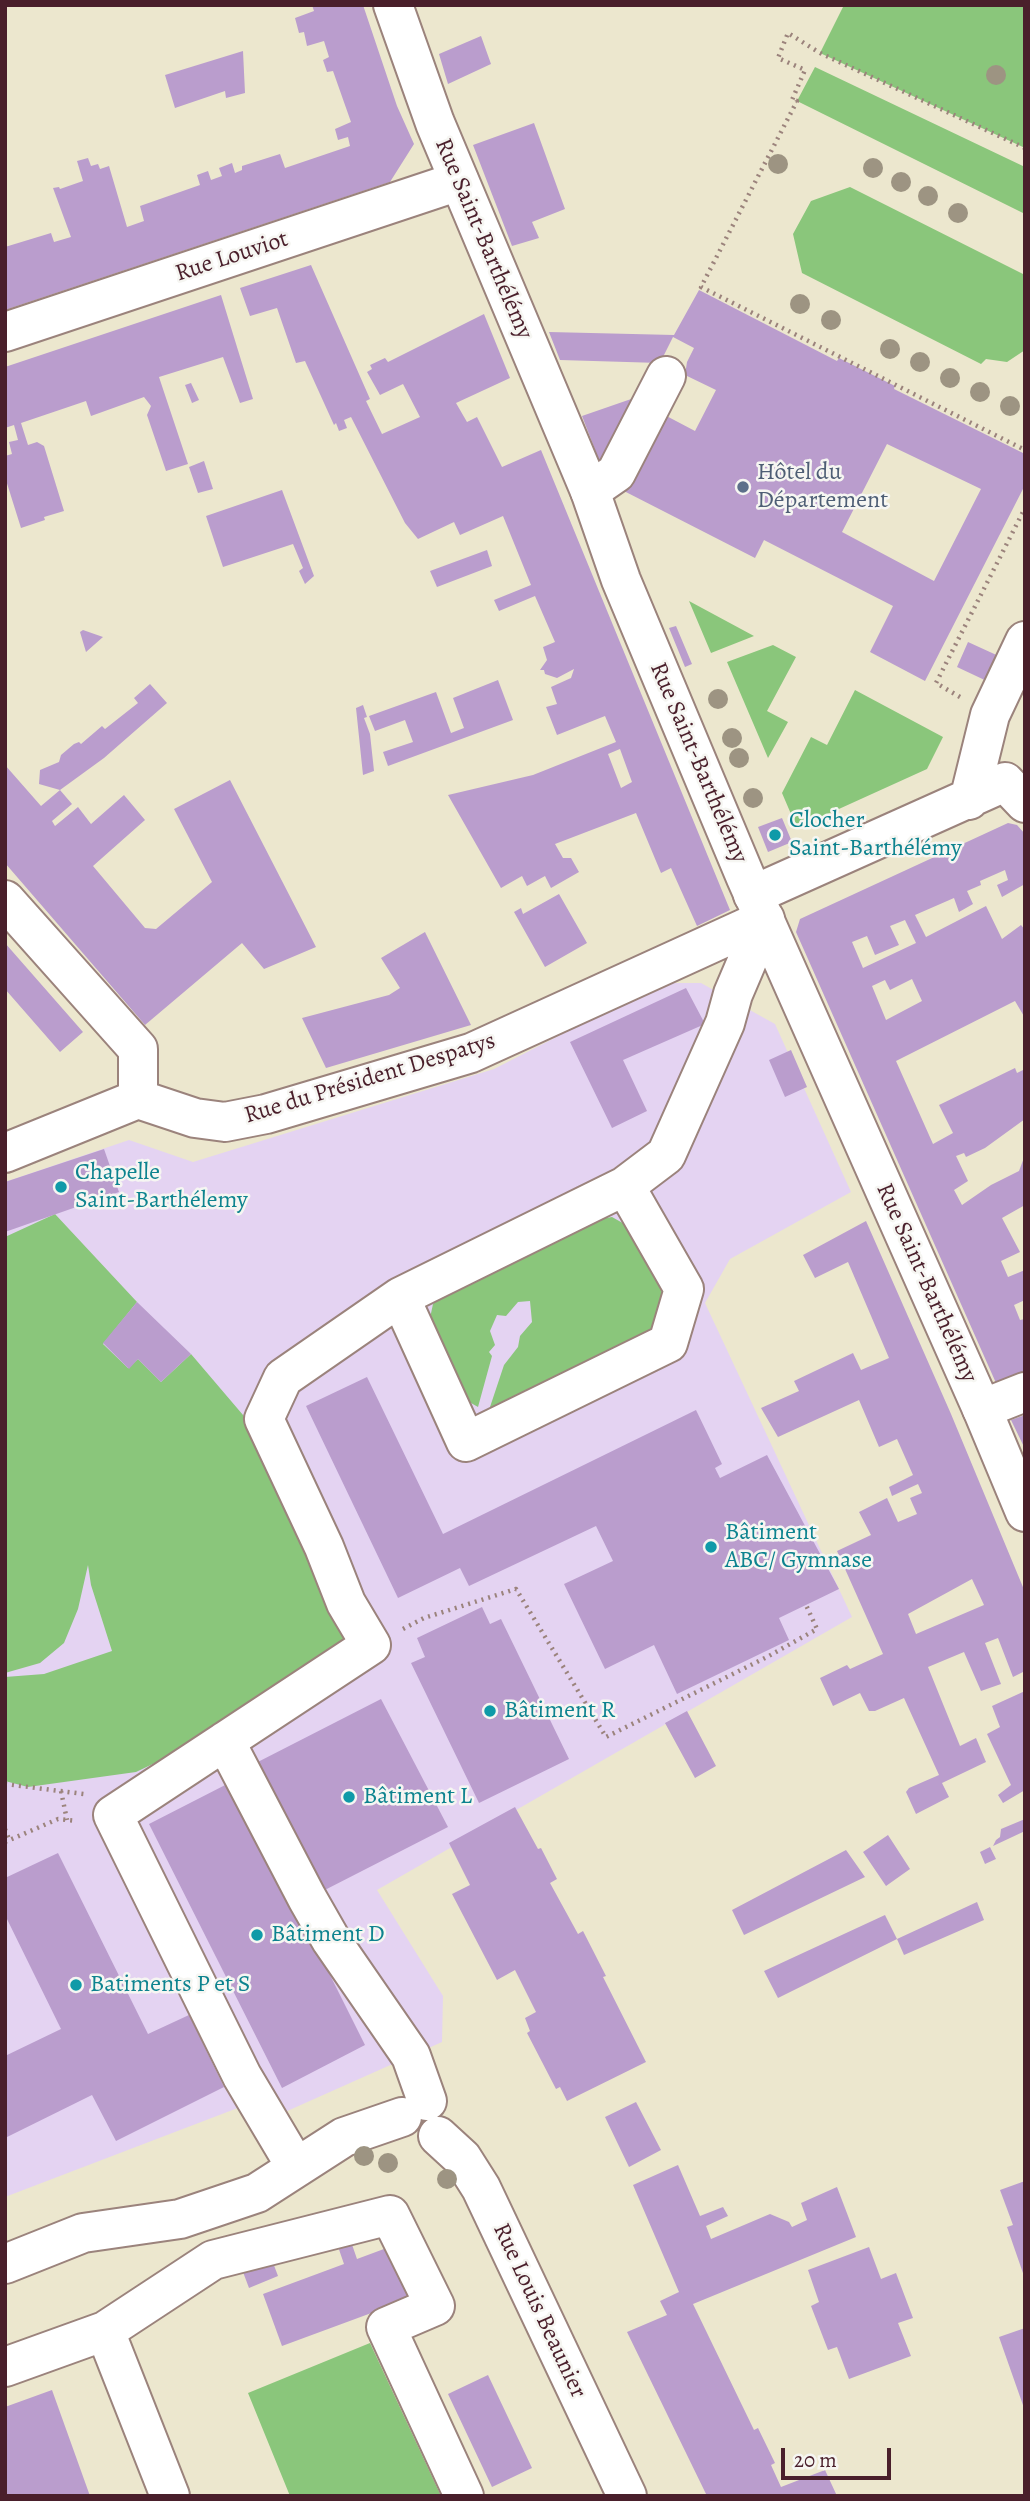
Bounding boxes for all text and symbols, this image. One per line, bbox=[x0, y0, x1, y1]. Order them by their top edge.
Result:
street label: Rue Saint-Barthélémy bbox=[428, 134, 538, 344]
street label: Rue Louviot bbox=[172, 225, 292, 289]
place label: Hôtel du Département bbox=[757, 459, 888, 515]
marker: Hôtel du Département bbox=[735, 479, 751, 495]
street label: Rue Saint-Barthélémy bbox=[643, 658, 753, 868]
place label: Clocher Saint-Barthélémy bbox=[789, 807, 962, 863]
marker: Clocher Saint-Barthélémy bbox=[767, 827, 783, 843]
street label: Rue du Président Despatys bbox=[241, 1027, 499, 1131]
place label: Chapelle Saint-Barthélemy bbox=[75, 1159, 248, 1215]
marker: Chapelle Saint-Barthélemy bbox=[53, 1179, 69, 1195]
street label: Rue Saint-Barthélémy bbox=[869, 1179, 983, 1387]
place label: Bâtiment ABC/ Gymnase bbox=[725, 1519, 872, 1575]
marker: Bâtiment ABC/ Gymnase bbox=[703, 1539, 719, 1555]
place label: Bâtiment R bbox=[504, 1697, 615, 1725]
marker: Bâtiment R bbox=[482, 1703, 498, 1719]
place label: Bâtiment L bbox=[363, 1783, 472, 1811]
marker: Bâtiment L bbox=[341, 1789, 357, 1805]
place label: Bâtiment D bbox=[271, 1921, 385, 1949]
marker: Bâtiment D bbox=[249, 1927, 265, 1943]
place label: Batiments P et S bbox=[90, 1971, 251, 1999]
marker: Batiments P et S bbox=[68, 1977, 84, 1993]
street label: Rue Louis Beaunier bbox=[486, 2219, 592, 2403]
scale bar bbox=[785, 2434, 895, 2478]
text: 20 m bbox=[794, 2446, 837, 2474]

